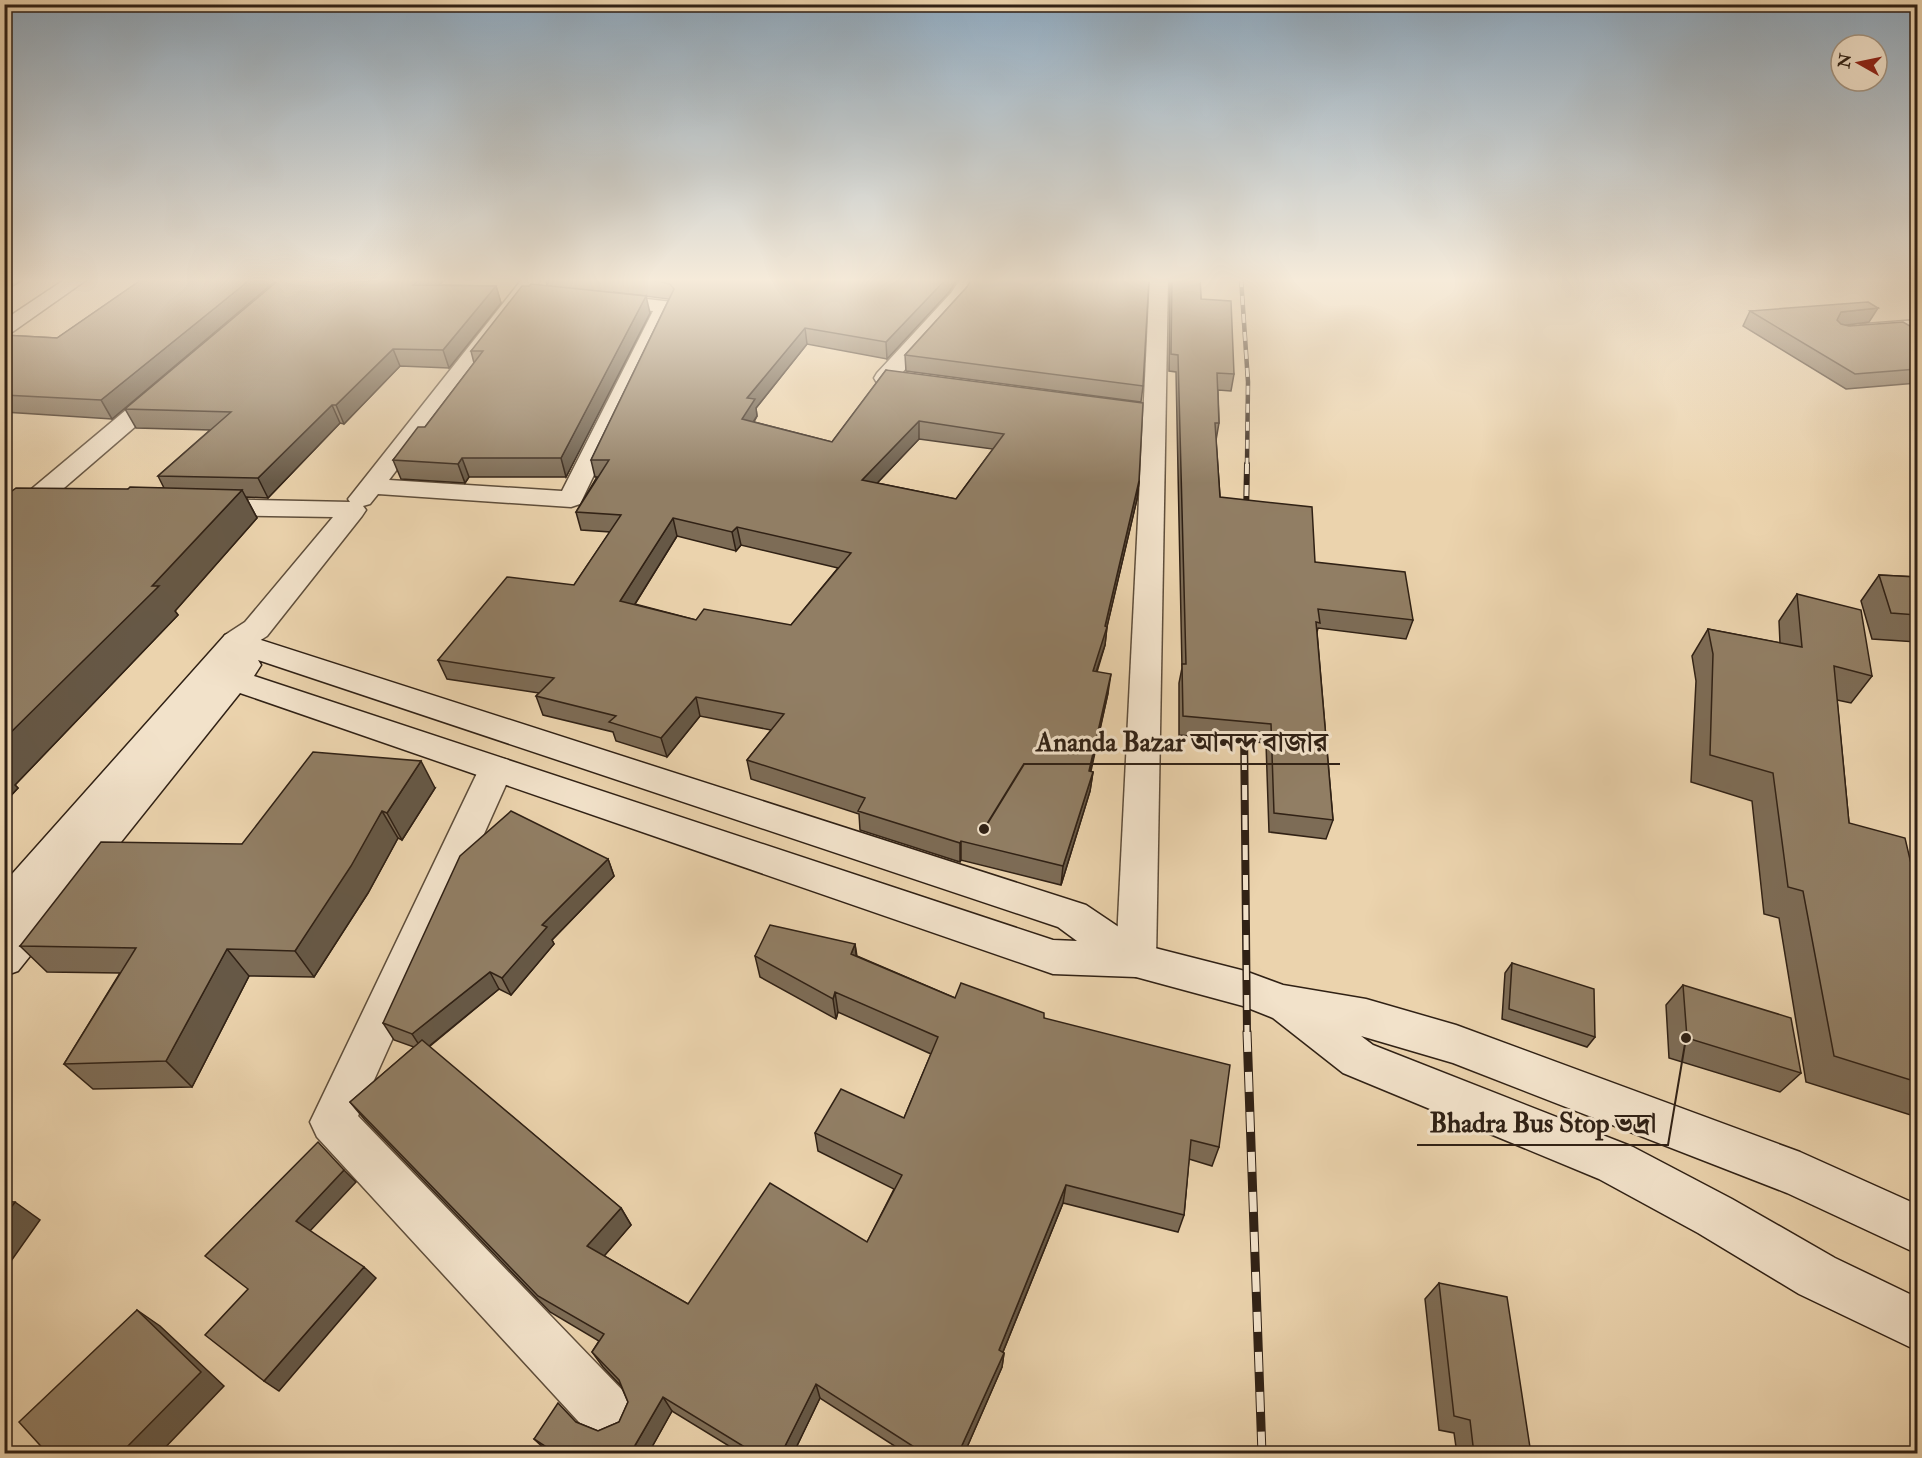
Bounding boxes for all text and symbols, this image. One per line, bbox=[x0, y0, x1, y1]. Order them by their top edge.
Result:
north arrow bbox=[1829, 33, 1889, 93]
text: N bbox=[1834, 52, 1856, 70]
callout: Ananda Bazar আনন্দ বাজার bbox=[1024, 719, 1340, 764]
text: Ananda Bazar আনন্দ বাজার bbox=[1035, 726, 1329, 759]
callout: Bhadra Bus Stop ভদ্রা bbox=[1417, 1100, 1668, 1145]
text: Bhadra Bus Stop ভদ্রা bbox=[1429, 1107, 1657, 1141]

